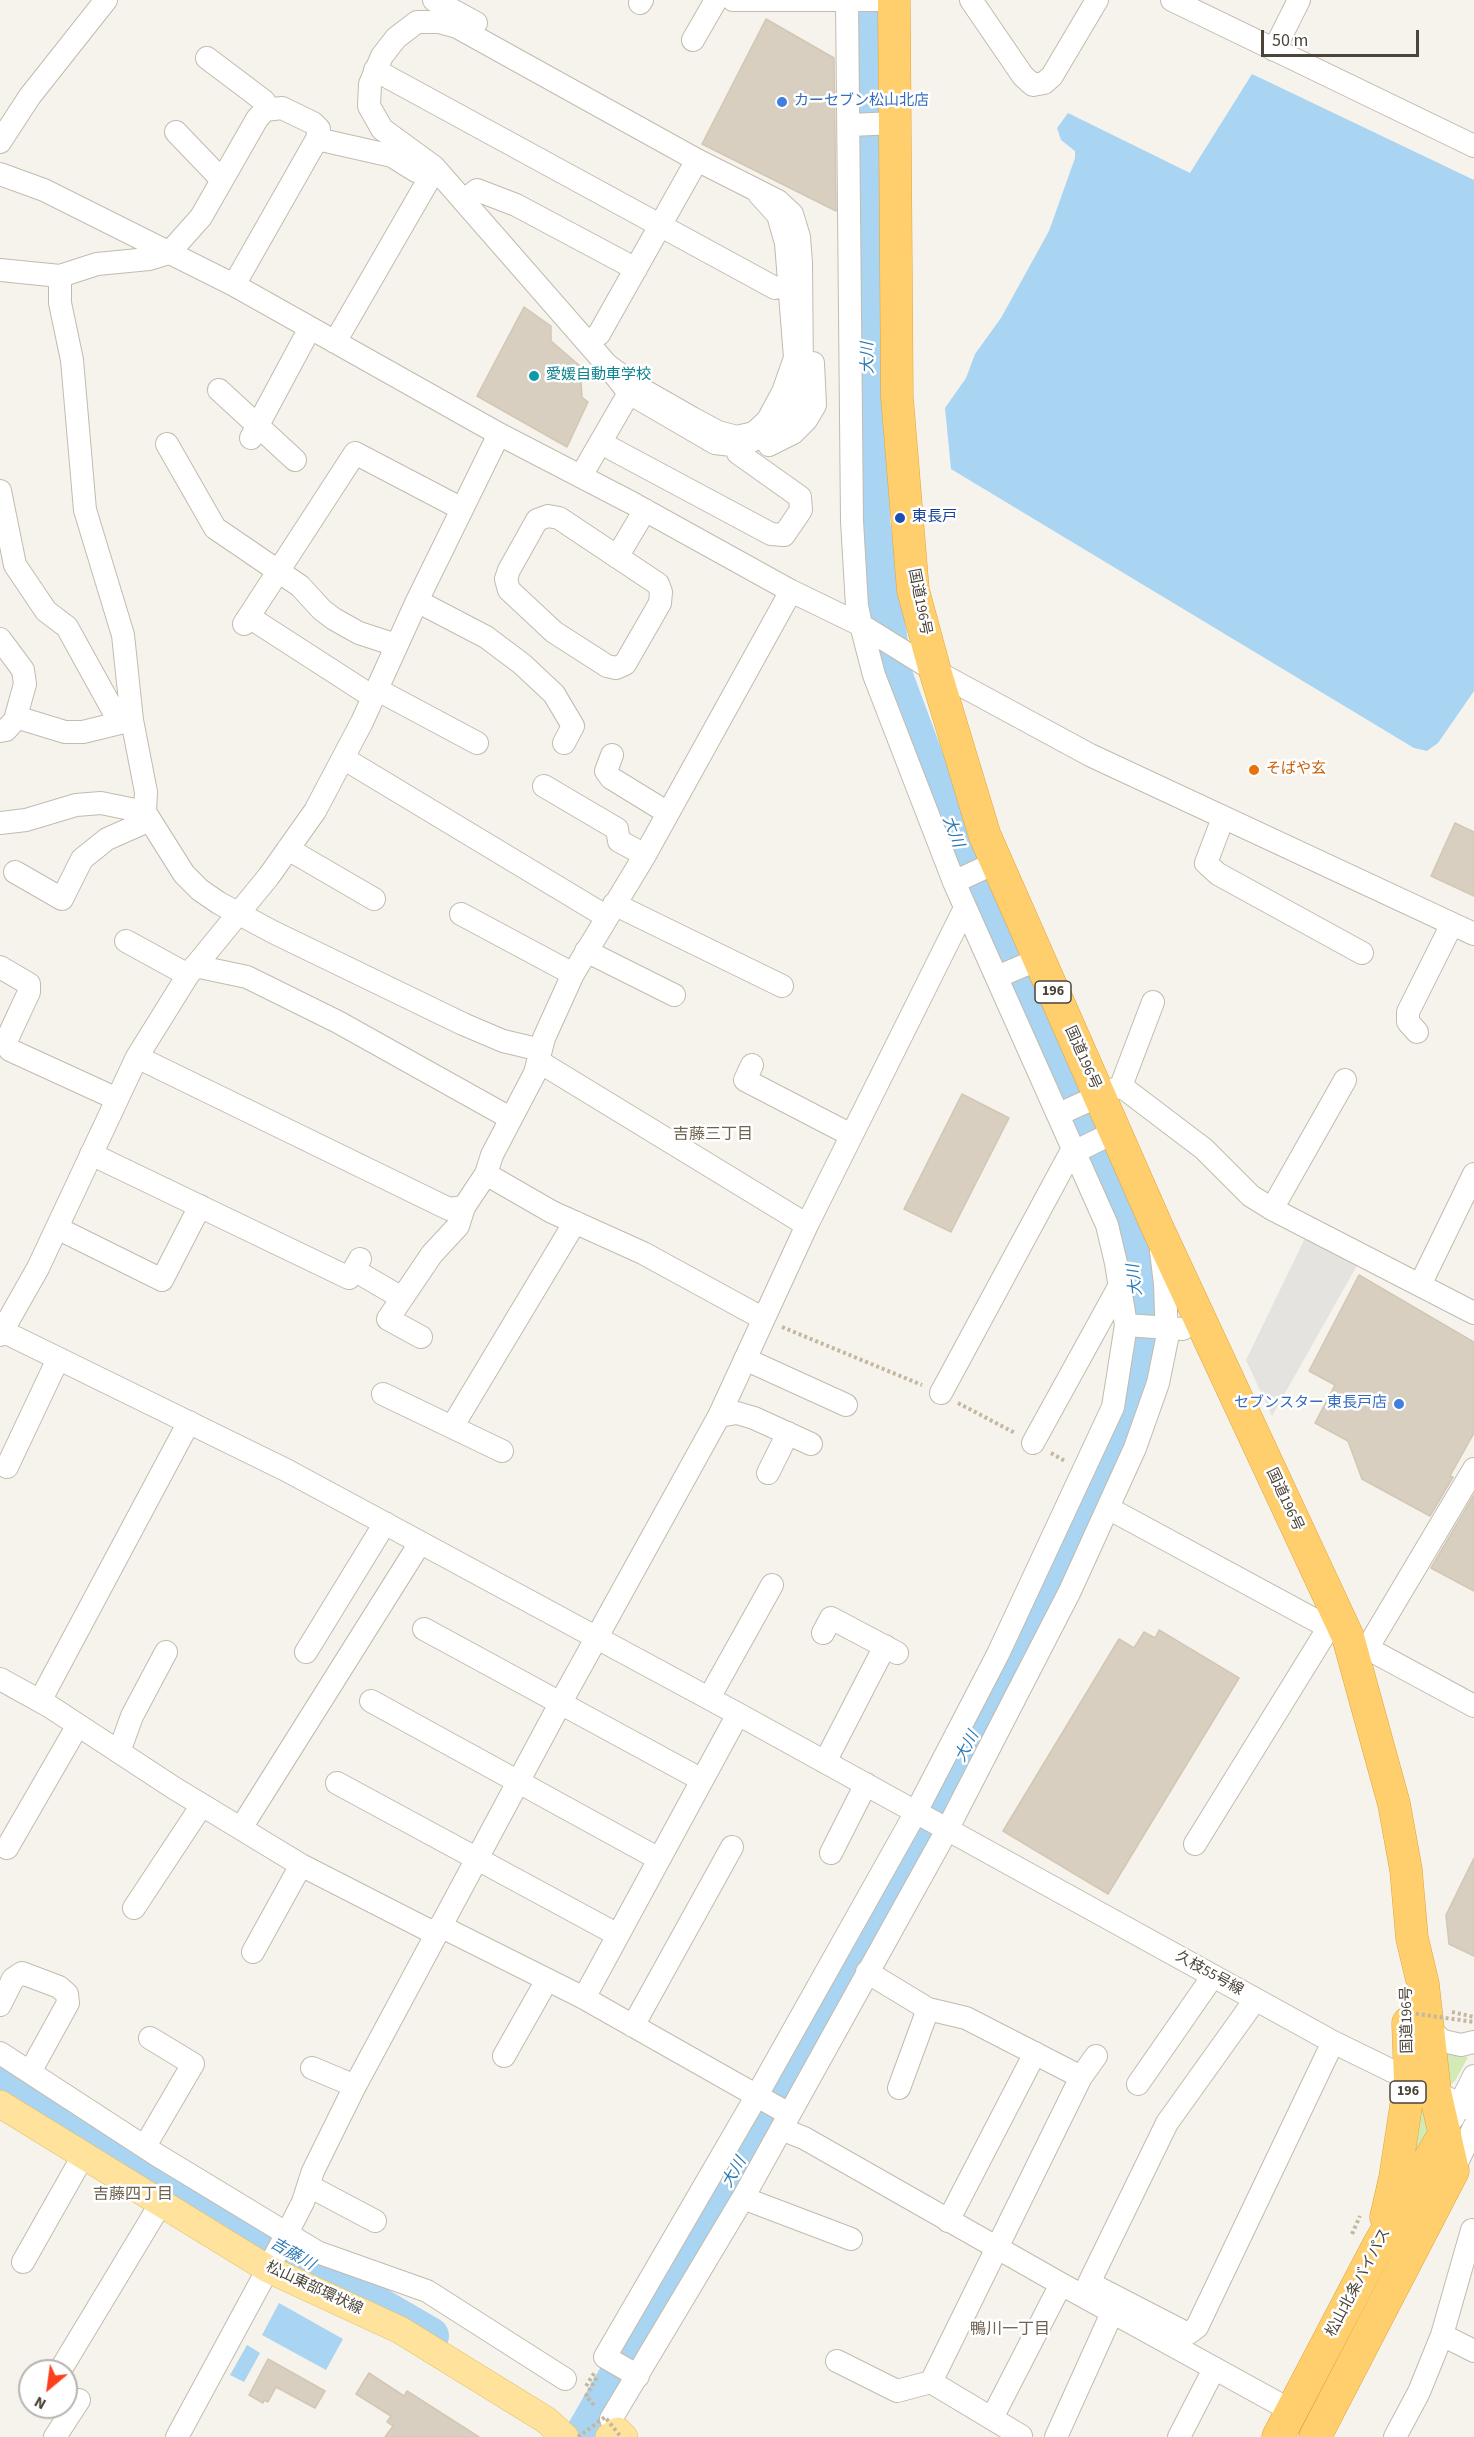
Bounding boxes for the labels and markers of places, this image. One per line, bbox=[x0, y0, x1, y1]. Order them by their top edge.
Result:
place label: カーセブン松山北店 bbox=[794, 93, 929, 111]
marker: カーセブン松山北店 bbox=[775, 95, 789, 109]
place label: 愛媛自動車学校 bbox=[546, 367, 651, 385]
marker: 愛媛自動車学校 bbox=[527, 369, 541, 383]
place label: 東長戸 bbox=[912, 509, 957, 527]
marker: 東長戸 bbox=[893, 511, 907, 525]
place label: そばや玄 bbox=[1266, 761, 1326, 779]
marker: そばや玄 bbox=[1247, 763, 1261, 777]
place label: セブンスター 東長戸店 bbox=[1234, 1395, 1387, 1413]
marker: セブンスター 東長戸店 bbox=[1392, 1397, 1406, 1411]

